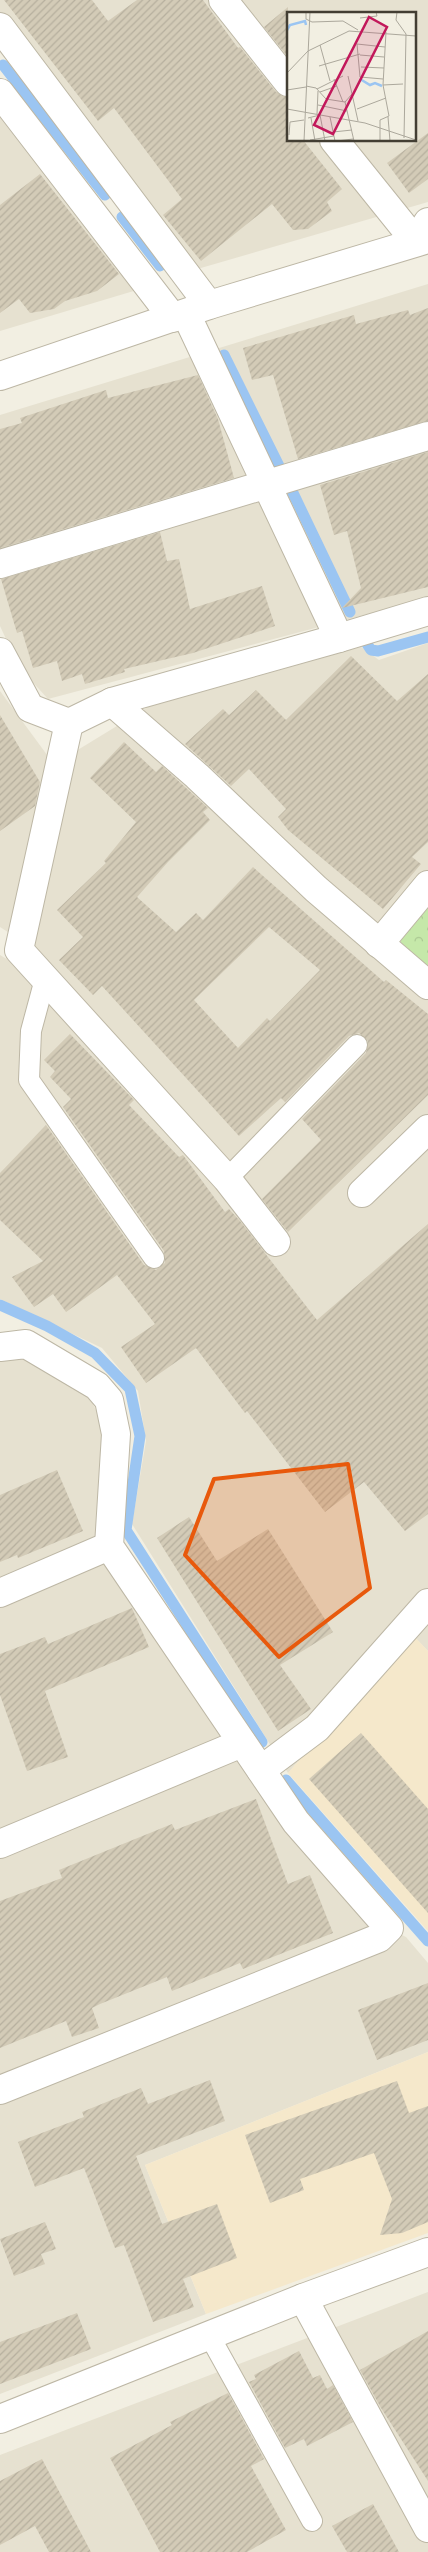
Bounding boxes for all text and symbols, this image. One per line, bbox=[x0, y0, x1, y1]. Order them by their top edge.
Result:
inset map bbox=[287, 12, 416, 141]

